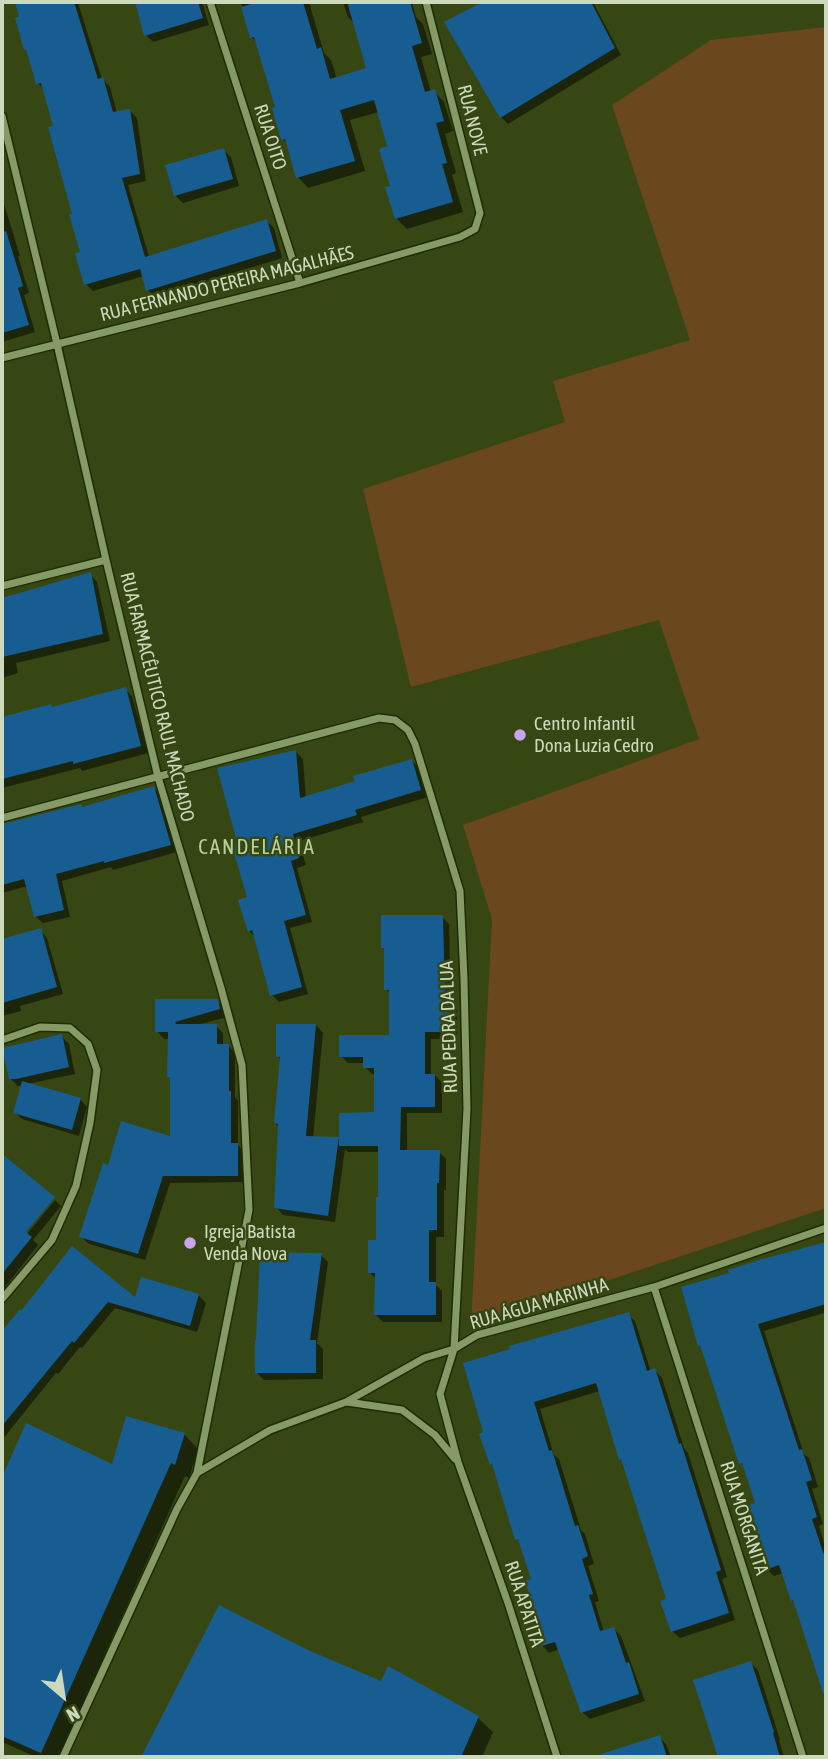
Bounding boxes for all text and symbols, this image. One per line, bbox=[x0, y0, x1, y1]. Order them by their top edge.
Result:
street label: RUA NOVE bbox=[452, 82, 492, 158]
street label: RUA OITO bbox=[249, 101, 291, 173]
street label: RUA FERNANDO PEREIRA MAGALHÃES bbox=[98, 241, 356, 327]
street label: RUA FARMACÊUTICO RAUL MACHADO bbox=[115, 570, 199, 824]
place label: Centro Infantil Dona Luzia Cedro bbox=[534, 713, 654, 757]
marker: Centro Infantil Dona Luzia Cedro bbox=[512, 727, 528, 743]
district label: CANDELÁRIA bbox=[200, 834, 314, 860]
street label: RUA PEDRA DA LUA bbox=[435, 960, 463, 1094]
place label: Igreja Batista Venda Nova bbox=[204, 1221, 296, 1265]
marker: Igreja Batista Venda Nova bbox=[182, 1235, 198, 1251]
street label: RUA ÁGUA MARINHA bbox=[467, 1273, 611, 1335]
street label: RUA MORGANITA bbox=[715, 1458, 773, 1578]
street label: RUA APATITA bbox=[499, 1558, 549, 1650]
north arrow bbox=[28, 1661, 98, 1731]
text: N bbox=[63, 1702, 83, 1727]

